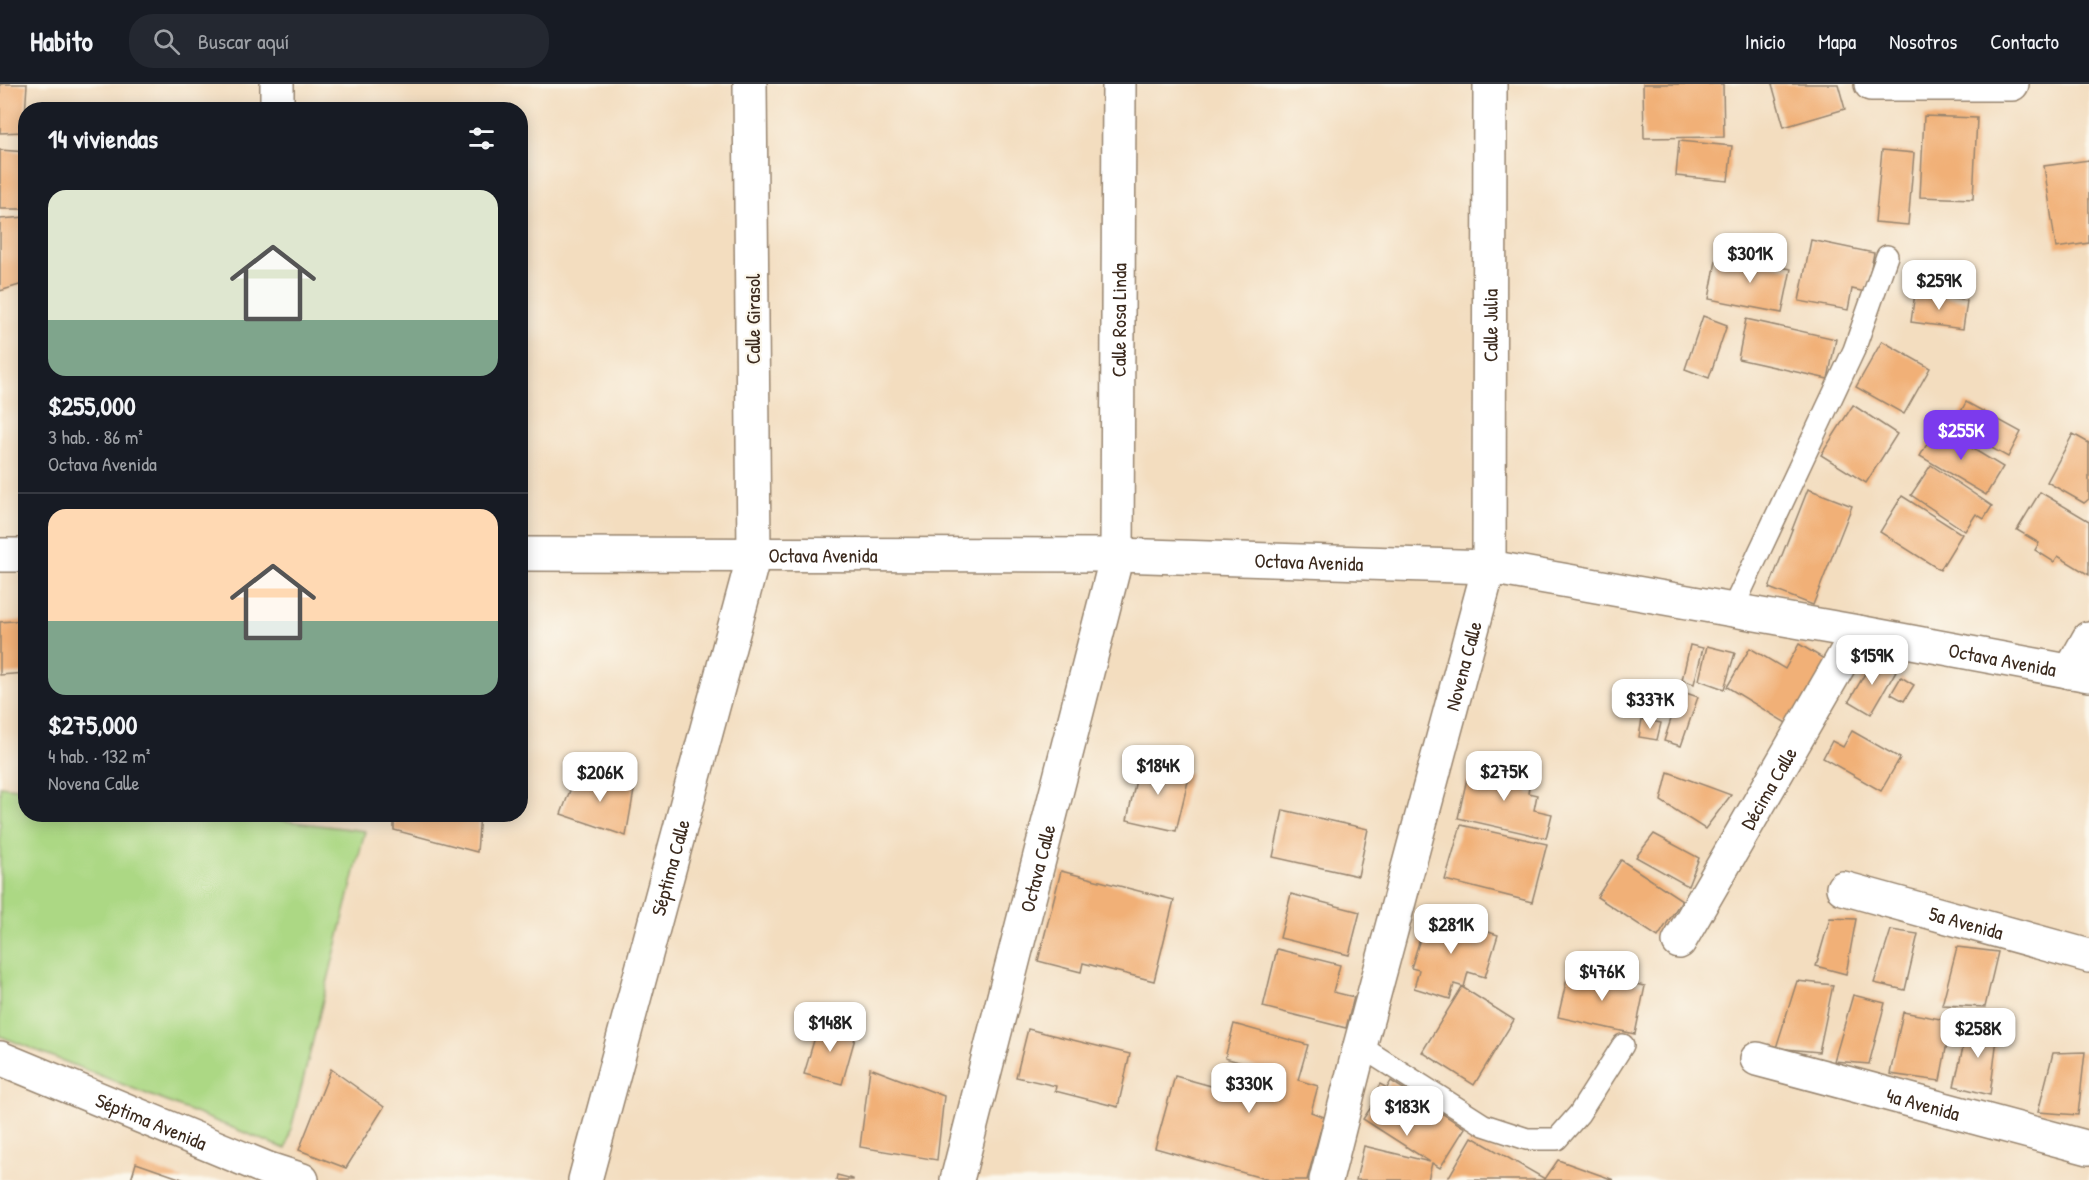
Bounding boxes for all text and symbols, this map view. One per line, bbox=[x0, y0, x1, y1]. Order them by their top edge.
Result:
search box bbox=[129, 14, 549, 68]
text: Habito bbox=[30, 22, 93, 60]
icon: search bbox=[150, 25, 183, 58]
text: Buscar aquí bbox=[198, 26, 289, 56]
text: Inicio bbox=[1745, 27, 1785, 56]
text: Mapa bbox=[1818, 27, 1856, 56]
text: Nosotros bbox=[1889, 27, 1957, 56]
text: Contacto bbox=[1990, 27, 2059, 56]
text: 14 viviendas bbox=[48, 121, 158, 156]
icon: filters bbox=[465, 122, 498, 155]
icon: home bbox=[219, 229, 327, 337]
pin: $301K bbox=[1708, 233, 1792, 284]
text: $301K bbox=[1727, 239, 1773, 266]
pin: $259K bbox=[1897, 260, 1981, 311]
street label: Calle Rosa Linda bbox=[1104, 263, 1132, 377]
text: $259K bbox=[1916, 266, 1962, 293]
street label: Calle Girasol bbox=[739, 273, 766, 364]
street label: Calle Julia bbox=[1476, 289, 1503, 362]
text: $255,000 bbox=[48, 388, 136, 423]
pin: $255K bbox=[1919, 410, 2003, 461]
text: $255K bbox=[1938, 416, 1984, 443]
text: 3 hab. · 86 m² bbox=[48, 423, 143, 450]
text: Octava Avenida bbox=[48, 450, 157, 477]
street label: Octava Avenida bbox=[768, 541, 878, 568]
street label: Octava Avenida bbox=[1254, 546, 1364, 576]
icon: home bbox=[219, 548, 327, 656]
street label: Novena Calle bbox=[1437, 618, 1487, 714]
pin: $159K bbox=[1830, 635, 1914, 686]
street label: Octava Avenida bbox=[1947, 636, 2059, 682]
text: $159K bbox=[1850, 641, 1894, 668]
pin: $337K bbox=[1608, 679, 1692, 730]
text: $337K bbox=[1626, 685, 1674, 712]
text: $275,000 bbox=[48, 707, 137, 742]
text: 4 hab. · 132 m² bbox=[48, 742, 150, 769]
street label: Décima Calle bbox=[1734, 742, 1803, 834]
pin: $184K bbox=[1116, 745, 1200, 796]
text: $184K bbox=[1136, 751, 1180, 778]
pin: $275K bbox=[1462, 751, 1546, 802]
pin: $206K bbox=[558, 752, 642, 803]
text: $275K bbox=[1480, 757, 1528, 784]
text: $206K bbox=[577, 758, 623, 785]
text: Novena Calle bbox=[48, 769, 140, 796]
street label: Séptima Calle bbox=[644, 816, 695, 918]
street label: Octava Calle bbox=[1013, 821, 1061, 915]
street label: 5a Avenida bbox=[1926, 899, 2007, 945]
pin: $281K bbox=[1409, 904, 1493, 955]
text: $281K bbox=[1428, 910, 1474, 937]
pin: $476K bbox=[1560, 951, 1644, 1002]
text: $476K bbox=[1579, 957, 1625, 984]
pin: $148K bbox=[788, 1002, 872, 1053]
text: $148K bbox=[808, 1008, 852, 1035]
pin: $258K bbox=[1936, 1008, 2020, 1059]
text: $258K bbox=[1954, 1014, 2002, 1041]
pin: $330K bbox=[1207, 1063, 1291, 1114]
text: $330K bbox=[1225, 1069, 1273, 1096]
street label: 4a Avenida bbox=[1883, 1081, 1963, 1126]
street label: Séptima Avenida bbox=[92, 1086, 211, 1156]
pin: $183K bbox=[1365, 1086, 1449, 1137]
text: $183K bbox=[1384, 1092, 1430, 1119]

